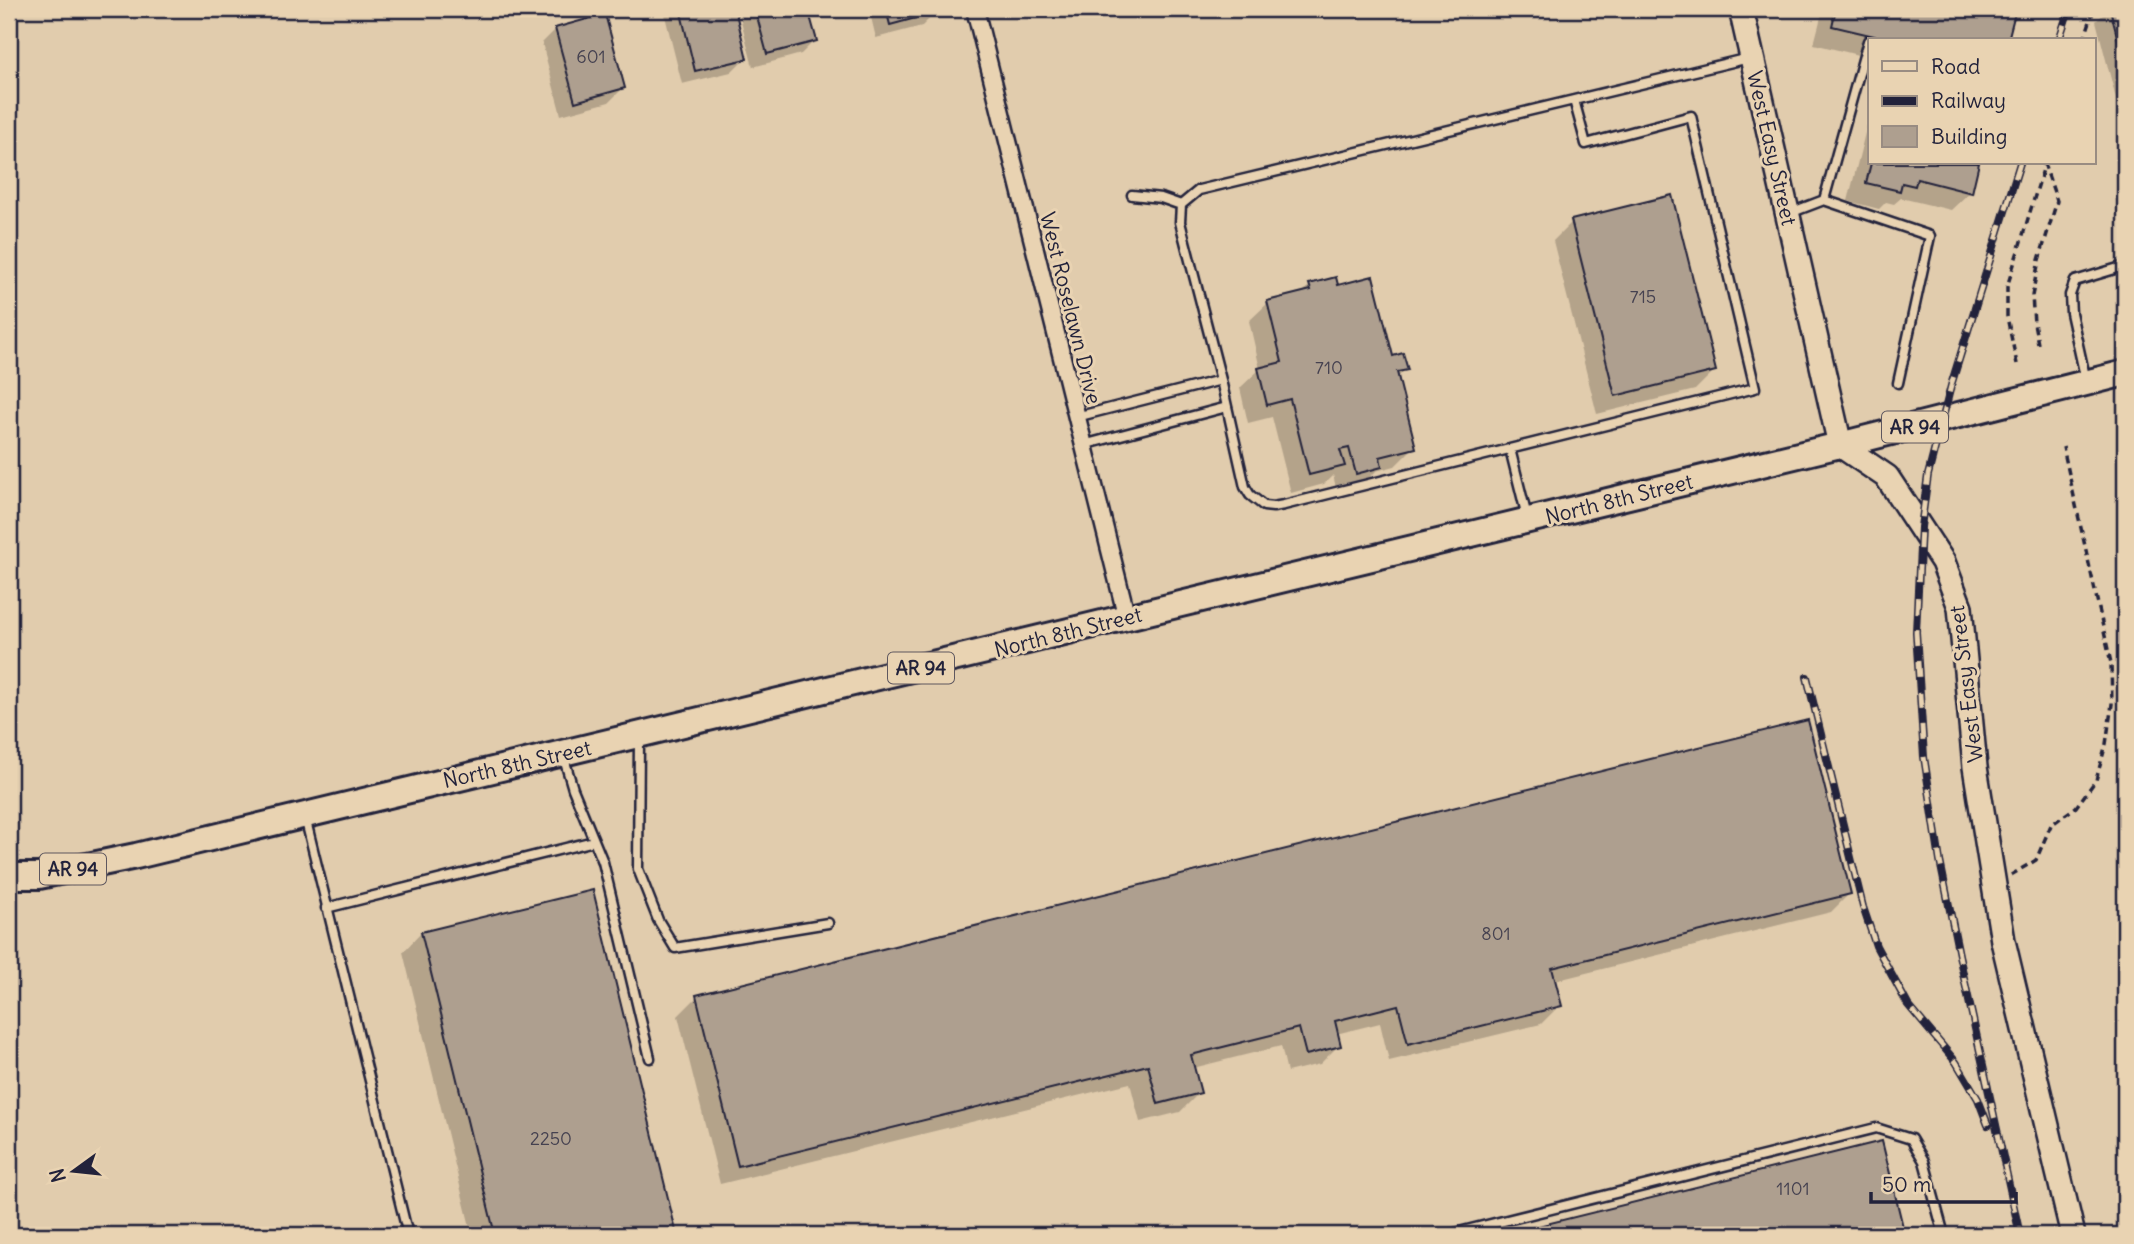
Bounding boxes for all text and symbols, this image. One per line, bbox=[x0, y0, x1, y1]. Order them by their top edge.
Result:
legend bbox=[1868, 38, 2096, 164]
house number: 601 bbox=[576, 45, 606, 68]
text: Road bbox=[1931, 53, 1980, 80]
street label: West Easy Street bbox=[1741, 68, 1803, 228]
text: Railway bbox=[1931, 87, 2006, 114]
text: Building bbox=[1931, 123, 2007, 150]
street label: West Roselawn Drive bbox=[1034, 209, 1108, 407]
house number: 715 bbox=[1630, 285, 1656, 308]
house number: 710 bbox=[1315, 356, 1343, 379]
road number: AR 94 bbox=[1882, 412, 1948, 442]
street label: North 8th Street bbox=[1542, 468, 1696, 530]
street label: North 8th Street bbox=[991, 601, 1145, 663]
street label: West Easy Street bbox=[1943, 604, 1989, 764]
road number: AR 94 bbox=[888, 652, 954, 684]
street label: North 8th Street bbox=[440, 734, 594, 794]
road number: AR 94 bbox=[40, 854, 106, 884]
house number: 801 bbox=[1481, 922, 1511, 945]
house number: 2250 bbox=[530, 1127, 572, 1150]
north arrow bbox=[38, 1136, 108, 1206]
scale bar bbox=[1871, 1160, 2017, 1204]
text: N bbox=[44, 1166, 71, 1185]
text: 50 m bbox=[1882, 1171, 1931, 1198]
house number: 1101 bbox=[1776, 1177, 1810, 1200]

